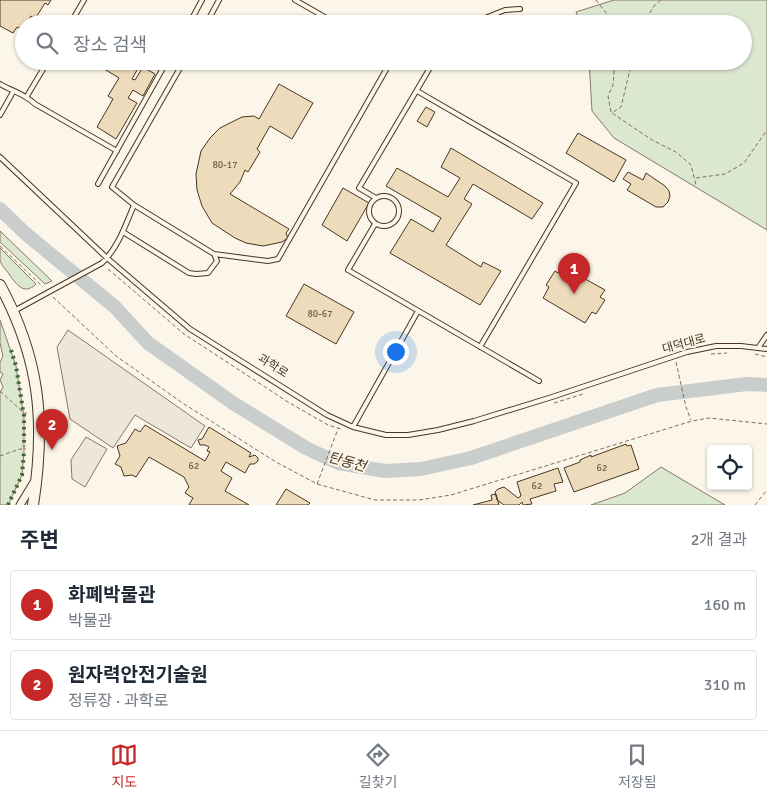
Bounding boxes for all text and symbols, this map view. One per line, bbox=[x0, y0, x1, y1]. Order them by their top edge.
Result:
search box bbox=[15, 15, 752, 70]
icon: search bbox=[33, 29, 61, 57]
text: 장소 검색 bbox=[73, 33, 147, 57]
house number: 80-17 bbox=[212, 159, 238, 171]
pin: 1 bbox=[558, 253, 590, 294]
house number: 80-67 bbox=[307, 308, 333, 320]
street label: 대덕대로 bbox=[661, 331, 707, 357]
your location bbox=[383, 339, 409, 365]
street label: 과학로 bbox=[255, 351, 291, 381]
pin: 2 bbox=[36, 409, 68, 450]
map controls bbox=[707, 445, 752, 490]
button: locate bbox=[707, 445, 752, 490]
water label: 탄동천 bbox=[326, 449, 369, 476]
house number: 62 bbox=[189, 460, 199, 472]
house number: 62 bbox=[597, 462, 607, 474]
house number: 62 bbox=[532, 480, 542, 492]
text: 주변 bbox=[20, 527, 59, 553]
text: 2개 결과 bbox=[691, 530, 747, 550]
text: 화폐박물관 bbox=[68, 583, 155, 607]
text: 1 bbox=[33, 595, 41, 615]
text: 160 m bbox=[704, 595, 746, 615]
text: 박물관 bbox=[68, 611, 112, 631]
text: 원자력안전기술원 bbox=[68, 663, 208, 687]
text: 2 bbox=[33, 675, 41, 695]
text: 310 m bbox=[704, 675, 746, 695]
text: 정류장 · 과학로 bbox=[68, 691, 168, 711]
tab: 지도 bbox=[110, 741, 138, 791]
tab: 길찾기 bbox=[359, 741, 397, 791]
tab: 저장됨 bbox=[618, 741, 657, 791]

